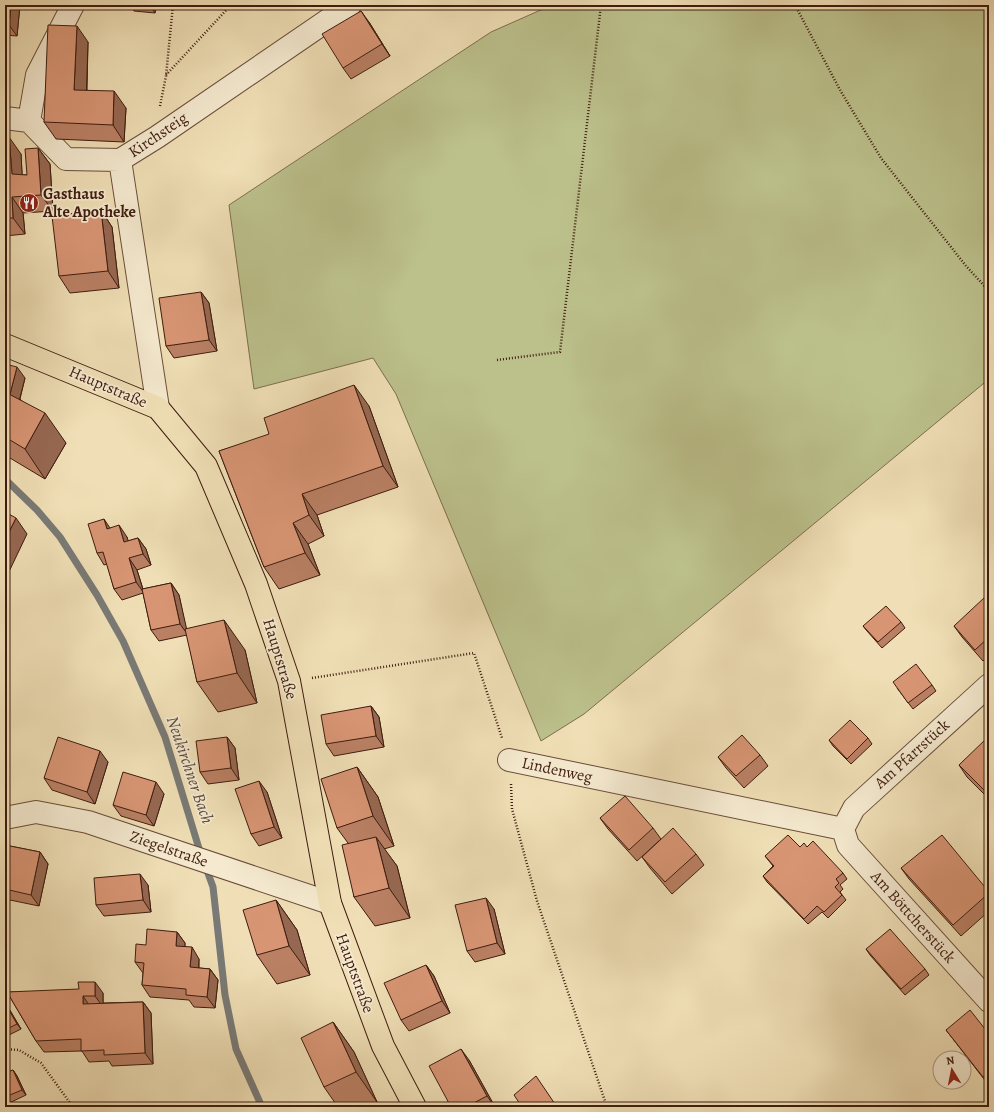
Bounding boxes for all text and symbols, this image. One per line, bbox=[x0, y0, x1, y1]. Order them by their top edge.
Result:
street label: Kirchsteig bbox=[124, 107, 192, 163]
place label: Gasthaus Alte Apotheke bbox=[42, 183, 136, 223]
restaurant icon: Gasthaus Alte Apotheke bbox=[18, 192, 40, 214]
street label: Hauptstraße bbox=[65, 361, 151, 413]
street label: Hauptstraße bbox=[257, 616, 303, 702]
water label: Neukirchner Bach bbox=[161, 713, 219, 827]
street label: Am Pfarrstück bbox=[869, 714, 954, 794]
street label: Lindenweg bbox=[520, 752, 594, 788]
street label: Ziegelstraße bbox=[127, 825, 211, 873]
street label: Am Böttcherstück bbox=[865, 865, 960, 968]
street label: Hauptstraße bbox=[330, 930, 380, 1016]
north arrow bbox=[932, 1050, 972, 1090]
text: N bbox=[945, 1053, 956, 1069]

